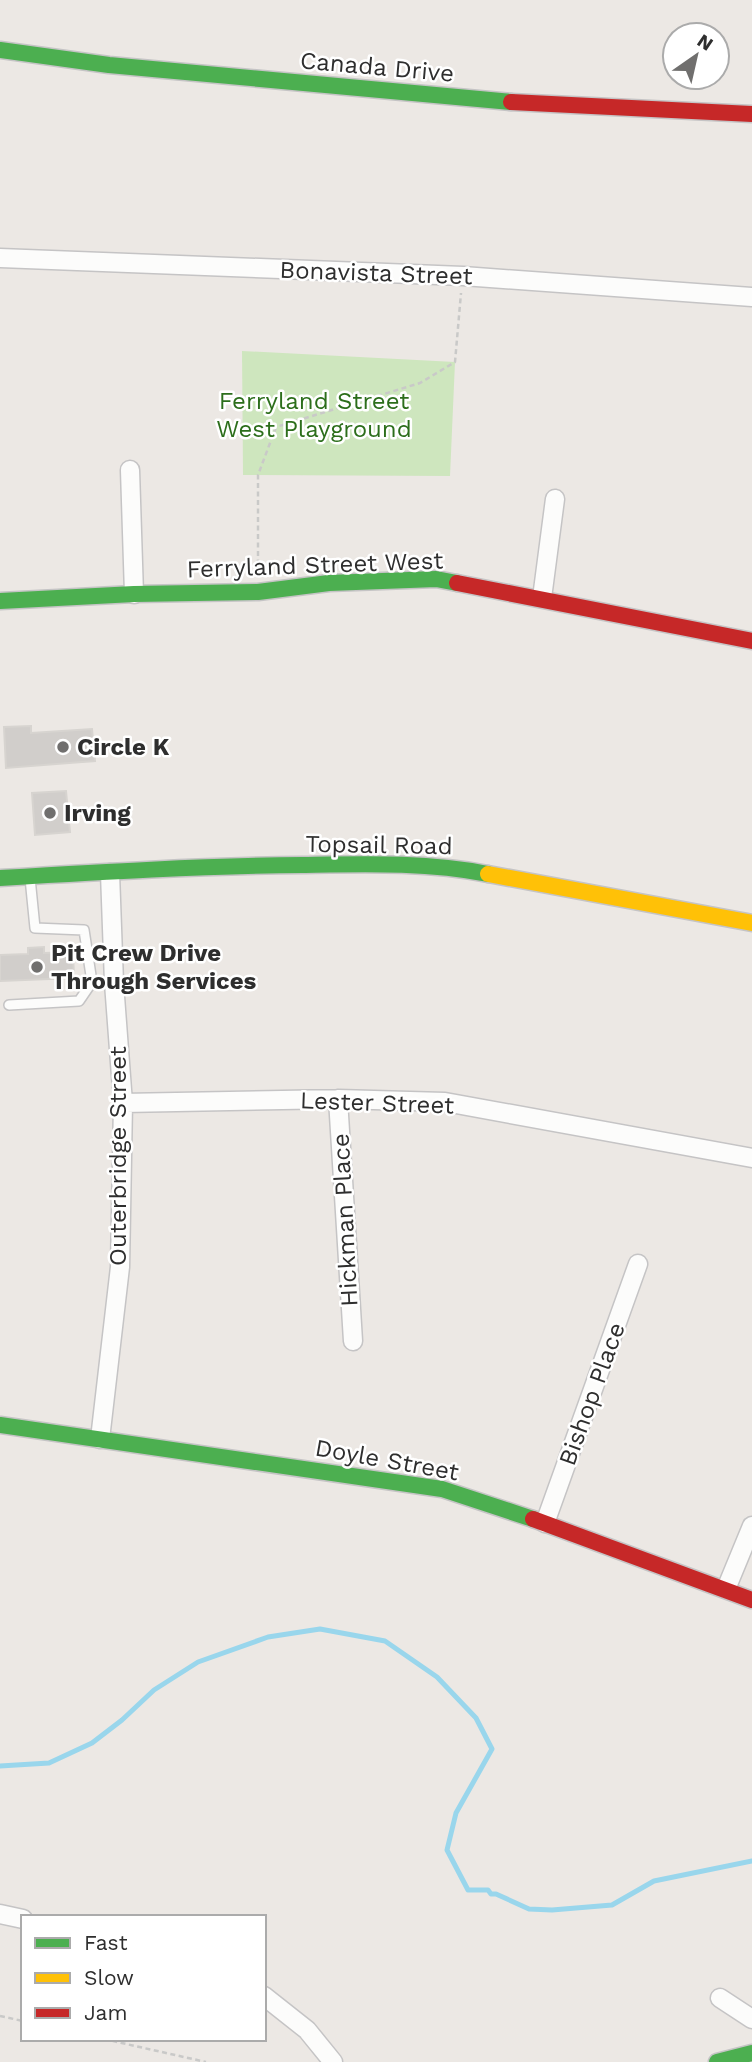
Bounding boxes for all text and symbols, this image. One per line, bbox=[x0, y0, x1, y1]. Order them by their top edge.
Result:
north arrow bbox=[661, 21, 731, 91]
text: N bbox=[693, 29, 717, 56]
street label: Canada Drive bbox=[299, 46, 455, 88]
street label: Bonavista Street bbox=[279, 256, 473, 290]
park label: Ferryland Street West Playground bbox=[216, 387, 412, 443]
street label: Ferryland Street West bbox=[186, 547, 444, 583]
place label: Circle K bbox=[77, 733, 170, 761]
marker: Circle K bbox=[55, 739, 71, 755]
place label: Irving bbox=[64, 799, 131, 827]
marker: Irving bbox=[42, 805, 58, 821]
street label: Topsail Road bbox=[305, 830, 453, 860]
place label: Pit Crew Drive Through Services bbox=[51, 939, 257, 995]
marker: Pit Crew Drive Through Services bbox=[29, 959, 45, 975]
street label: Outerbridge Street bbox=[104, 1046, 132, 1266]
street label: Lester Street bbox=[300, 1086, 454, 1120]
street label: Hickman Place bbox=[326, 1133, 364, 1307]
street label: Bishop Place bbox=[553, 1319, 631, 1469]
street label: Doyle Street bbox=[313, 1434, 461, 1486]
legend bbox=[21, 1915, 266, 2041]
text: Fast bbox=[84, 1930, 128, 1955]
text: Slow bbox=[84, 1965, 134, 1990]
text: Jam bbox=[84, 2000, 127, 2025]

